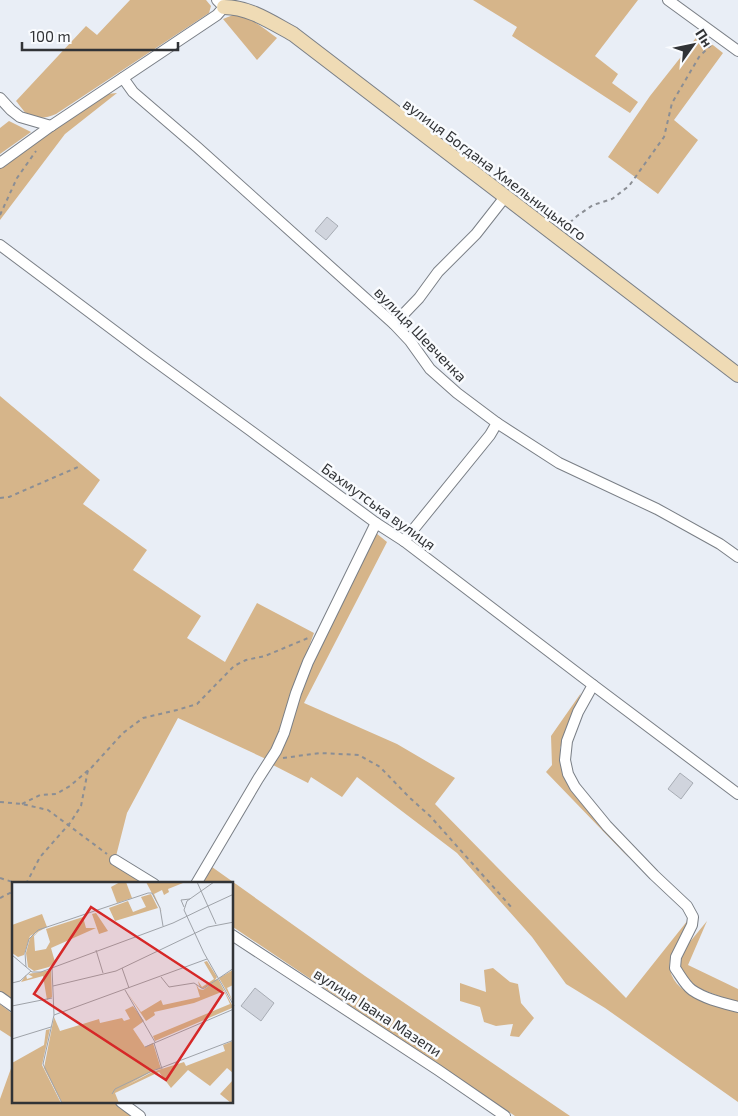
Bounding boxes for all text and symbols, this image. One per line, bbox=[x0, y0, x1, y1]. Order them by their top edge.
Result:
scale bar bbox=[22, 20, 179, 52]
north arrow bbox=[668, 20, 718, 70]
text: Пн bbox=[692, 25, 716, 50]
text: 100 m bbox=[30, 27, 71, 45]
street label: вулиця Богдана Хмельницького bbox=[399, 94, 590, 245]
street label: вулиця Шевченка bbox=[370, 283, 471, 386]
street label: Бахмутська вулиця bbox=[318, 459, 439, 554]
inset map bbox=[12, 882, 234, 1104]
street label: вулиця Івана Мазепи bbox=[310, 964, 445, 1061]

